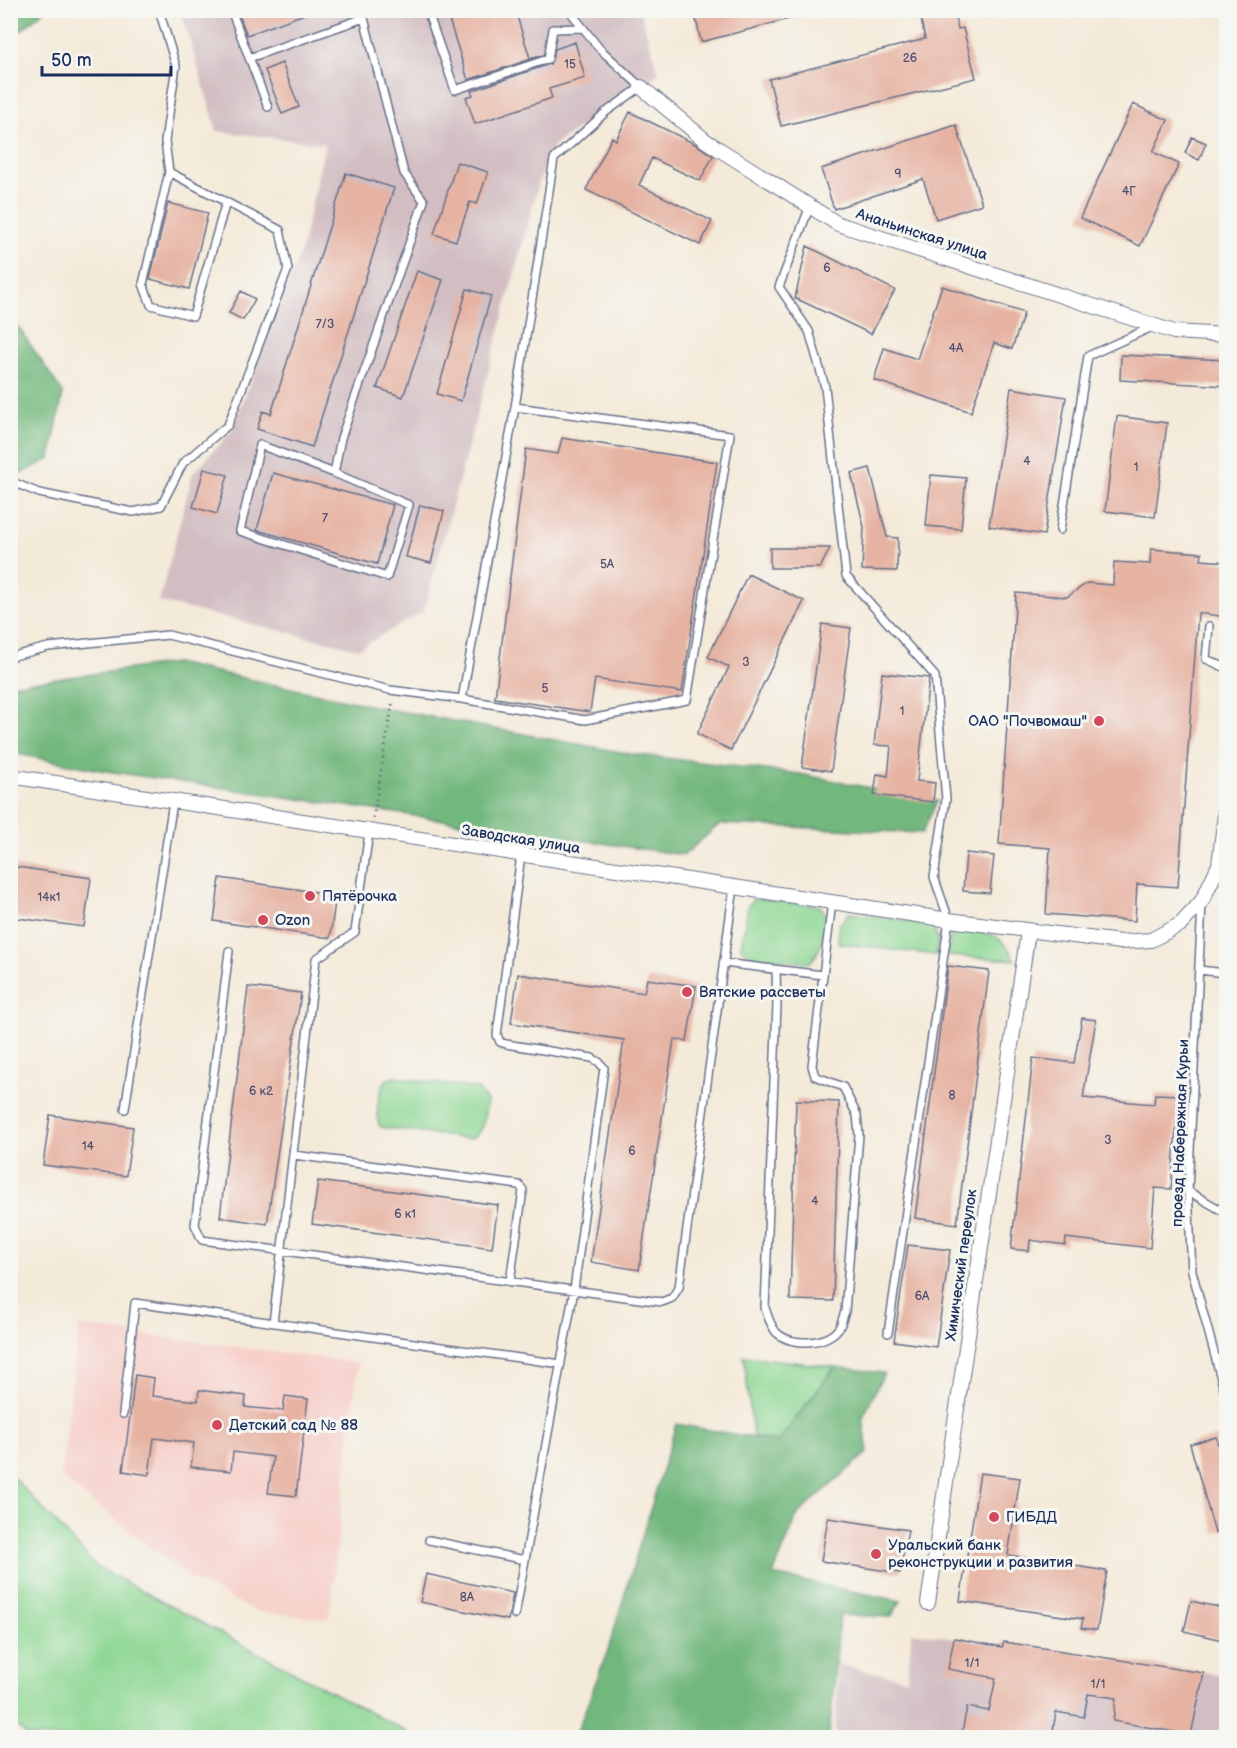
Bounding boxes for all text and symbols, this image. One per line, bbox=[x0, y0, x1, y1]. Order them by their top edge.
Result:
scale bar bbox=[42, 39, 171, 77]
text: 50 m bbox=[51, 50, 92, 71]
house number: 26 bbox=[903, 51, 917, 66]
house number: 15 bbox=[564, 57, 576, 72]
house number: 9 bbox=[895, 167, 902, 182]
house number: 4Г bbox=[1122, 184, 1136, 199]
street label: Ананьинская улица bbox=[853, 204, 990, 265]
house number: 6 bbox=[823, 261, 831, 276]
house number: 7/3 bbox=[316, 317, 334, 332]
house number: 4А bbox=[949, 341, 964, 356]
house number: 4 bbox=[1023, 454, 1031, 469]
house number: 1 bbox=[1134, 460, 1138, 475]
house number: 7 bbox=[322, 511, 328, 526]
house number: 5А bbox=[600, 557, 615, 572]
house number: 3 bbox=[742, 655, 750, 670]
house number: 5 bbox=[542, 681, 549, 696]
house number: 1 bbox=[900, 704, 904, 719]
place label: ОАО "Почвомаш" bbox=[968, 712, 1087, 731]
marker: ОАО "Почвомаш" bbox=[1092, 714, 1106, 728]
street label: Заводская улица bbox=[460, 821, 582, 858]
place label: Пятёрочка bbox=[322, 887, 397, 906]
marker: Пятёрочка bbox=[303, 889, 317, 903]
house number: 14к1 bbox=[38, 890, 61, 905]
place label: Ozon bbox=[275, 911, 310, 930]
marker: Ozon bbox=[256, 913, 270, 927]
place label: Вятские рассветы bbox=[699, 983, 826, 1002]
marker: Вятские рассветы bbox=[680, 985, 694, 999]
street label: проезд Набережная Курьи bbox=[1168, 1039, 1193, 1227]
house number: 6 к2 bbox=[249, 1084, 273, 1099]
house number: 8 bbox=[949, 1088, 956, 1103]
house number: 3 bbox=[1104, 1133, 1112, 1148]
house number: 14 bbox=[82, 1139, 95, 1154]
house number: 6 bbox=[628, 1144, 636, 1159]
street label: Химический переулок bbox=[941, 1188, 982, 1342]
house number: 4 bbox=[811, 1194, 819, 1209]
house number: 6 к1 bbox=[394, 1207, 416, 1222]
house number: 6А bbox=[915, 1289, 930, 1304]
place label: Детский сад № 88 bbox=[229, 1416, 358, 1435]
marker: Детский сад № 88 bbox=[210, 1418, 224, 1432]
place label: ГИБДД bbox=[1006, 1508, 1057, 1527]
marker: ГИБДД bbox=[987, 1510, 1001, 1524]
place label: Уральский банк реконструкции и развития bbox=[888, 1536, 1073, 1572]
marker: Уральский банк реконструкции и развития bbox=[869, 1547, 883, 1561]
house number: 8А bbox=[460, 1590, 475, 1605]
house number: 1/1 bbox=[965, 1656, 979, 1671]
house number: 1/1 bbox=[1091, 1677, 1105, 1692]

